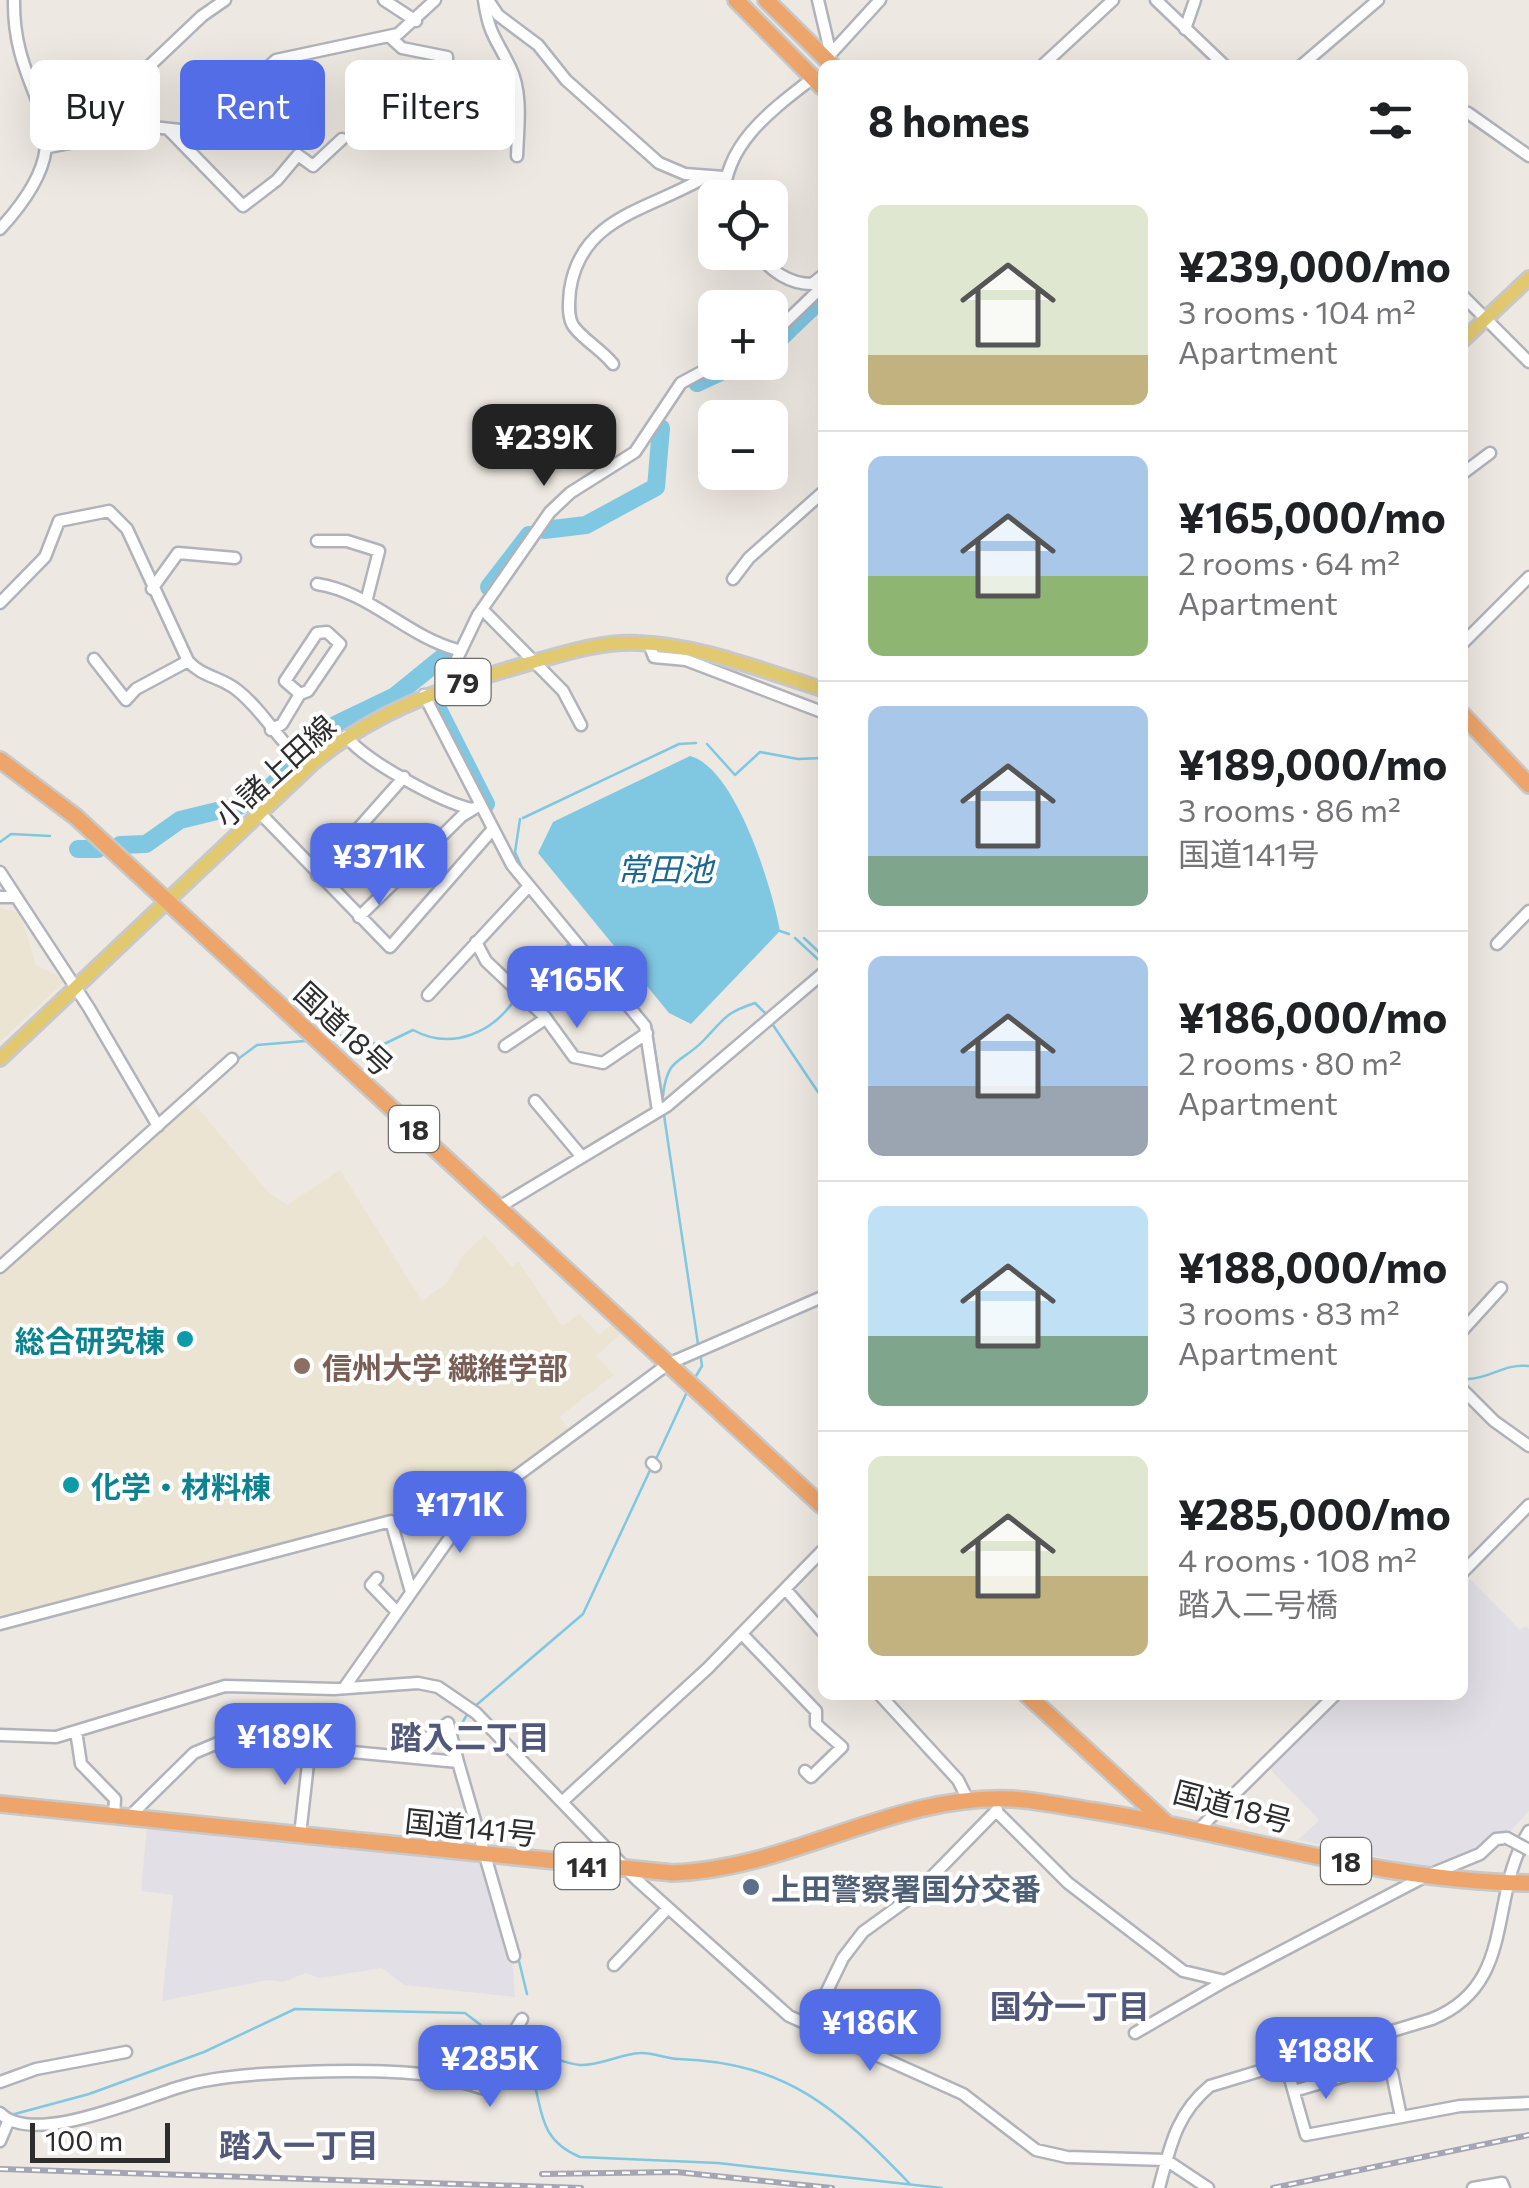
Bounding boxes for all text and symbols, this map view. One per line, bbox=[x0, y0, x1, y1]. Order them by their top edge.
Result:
chip: Buy bbox=[30, 60, 160, 150]
chip: Rent bbox=[180, 60, 325, 150]
chip: Filters bbox=[345, 60, 515, 150]
icon: filters bbox=[1363, 93, 1418, 148]
text: 8 homes bbox=[868, 94, 1030, 146]
map controls bbox=[698, 180, 788, 490]
button: locate bbox=[698, 180, 788, 270]
text: ¥239,000/mo bbox=[1178, 239, 1451, 291]
icon: home bbox=[948, 245, 1068, 365]
button: + bbox=[698, 290, 788, 380]
text: 3 rooms · 104 m² bbox=[1178, 291, 1416, 331]
text: Apartment bbox=[1178, 331, 1338, 371]
button: − bbox=[698, 400, 788, 490]
pin: ¥239K bbox=[474, 404, 614, 489]
text: ¥239K bbox=[494, 416, 594, 456]
text: ¥165,000/mo bbox=[1178, 490, 1446, 542]
icon: home bbox=[948, 496, 1068, 616]
text: 2 rooms · 64 m² bbox=[1178, 542, 1400, 582]
text: Apartment bbox=[1178, 582, 1338, 622]
road number: 79 bbox=[436, 659, 490, 705]
street label: 小諸上田線 bbox=[206, 706, 342, 834]
text: ¥189,000/mo bbox=[1178, 737, 1447, 789]
icon: home bbox=[948, 746, 1068, 866]
text: 3 rooms · 86 m² bbox=[1178, 789, 1401, 829]
pin: ¥371K bbox=[309, 823, 449, 908]
text: 国道141号 bbox=[1178, 833, 1320, 873]
text: ¥371K bbox=[332, 835, 426, 875]
water label: 常田池 bbox=[617, 848, 716, 888]
pin: ¥165K bbox=[507, 946, 647, 1031]
text: ¥165K bbox=[529, 958, 625, 998]
street label: 国道18号 bbox=[288, 973, 402, 1083]
text: ¥186,000/mo bbox=[1178, 990, 1447, 1042]
icon: home bbox=[948, 996, 1068, 1116]
text: 2 rooms · 80 m² bbox=[1178, 1042, 1402, 1082]
text: Apartment bbox=[1178, 1082, 1338, 1122]
road number: 18 bbox=[389, 1106, 439, 1152]
text: ¥188,000/mo bbox=[1178, 1240, 1447, 1292]
icon: home bbox=[948, 1246, 1068, 1366]
text: 3 rooms · 83 m² bbox=[1178, 1292, 1400, 1332]
place label: 総合研究棟 bbox=[15, 1321, 165, 1358]
marker: 総合研究棟 bbox=[174, 1328, 196, 1350]
text: Apartment bbox=[1178, 1332, 1338, 1372]
place label: 信州大学 繊維学部 bbox=[322, 1348, 568, 1385]
marker: 信州大学 繊維学部 bbox=[291, 1355, 313, 1377]
place label: 化学・材料棟 bbox=[91, 1467, 271, 1504]
pin: ¥171K bbox=[390, 1471, 530, 1556]
marker: 化学・材料棟 bbox=[60, 1474, 82, 1496]
text: ¥171K bbox=[415, 1483, 505, 1523]
text: ¥285,000/mo bbox=[1178, 1487, 1451, 1539]
icon: home bbox=[948, 1496, 1068, 1616]
text: 4 rooms · 108 m² bbox=[1178, 1539, 1417, 1579]
text: 踏入二号橋 bbox=[1178, 1583, 1338, 1623]
pin: ¥189K bbox=[215, 1703, 355, 1788]
text: ¥189K bbox=[237, 1715, 333, 1755]
district label: 踏入二丁目 bbox=[390, 1716, 550, 1756]
street label: 国道18号 bbox=[1170, 1771, 1296, 1839]
street label: 国道141号 bbox=[403, 1801, 539, 1851]
road number: 18 bbox=[1321, 1838, 1371, 1884]
road number: 141 bbox=[554, 1843, 620, 1889]
place label: 上田警察署国分交番 bbox=[771, 1869, 1041, 1906]
marker: 上田警察署国分交番 bbox=[740, 1876, 762, 1898]
district label: 国分一丁目 bbox=[990, 1985, 1150, 2025]
pin: ¥186K bbox=[800, 1989, 940, 2074]
text: ¥186K bbox=[822, 2001, 918, 2041]
pin: ¥188K bbox=[1256, 2017, 1396, 2102]
pin: ¥285K bbox=[420, 2025, 560, 2110]
text: ¥188K bbox=[1278, 2029, 1374, 2069]
text: ¥285K bbox=[440, 2037, 540, 2077]
scale bar bbox=[30, 2118, 170, 2162]
text: 100 m bbox=[45, 2123, 123, 2157]
district label: 踏入一丁目 bbox=[219, 2124, 379, 2164]

